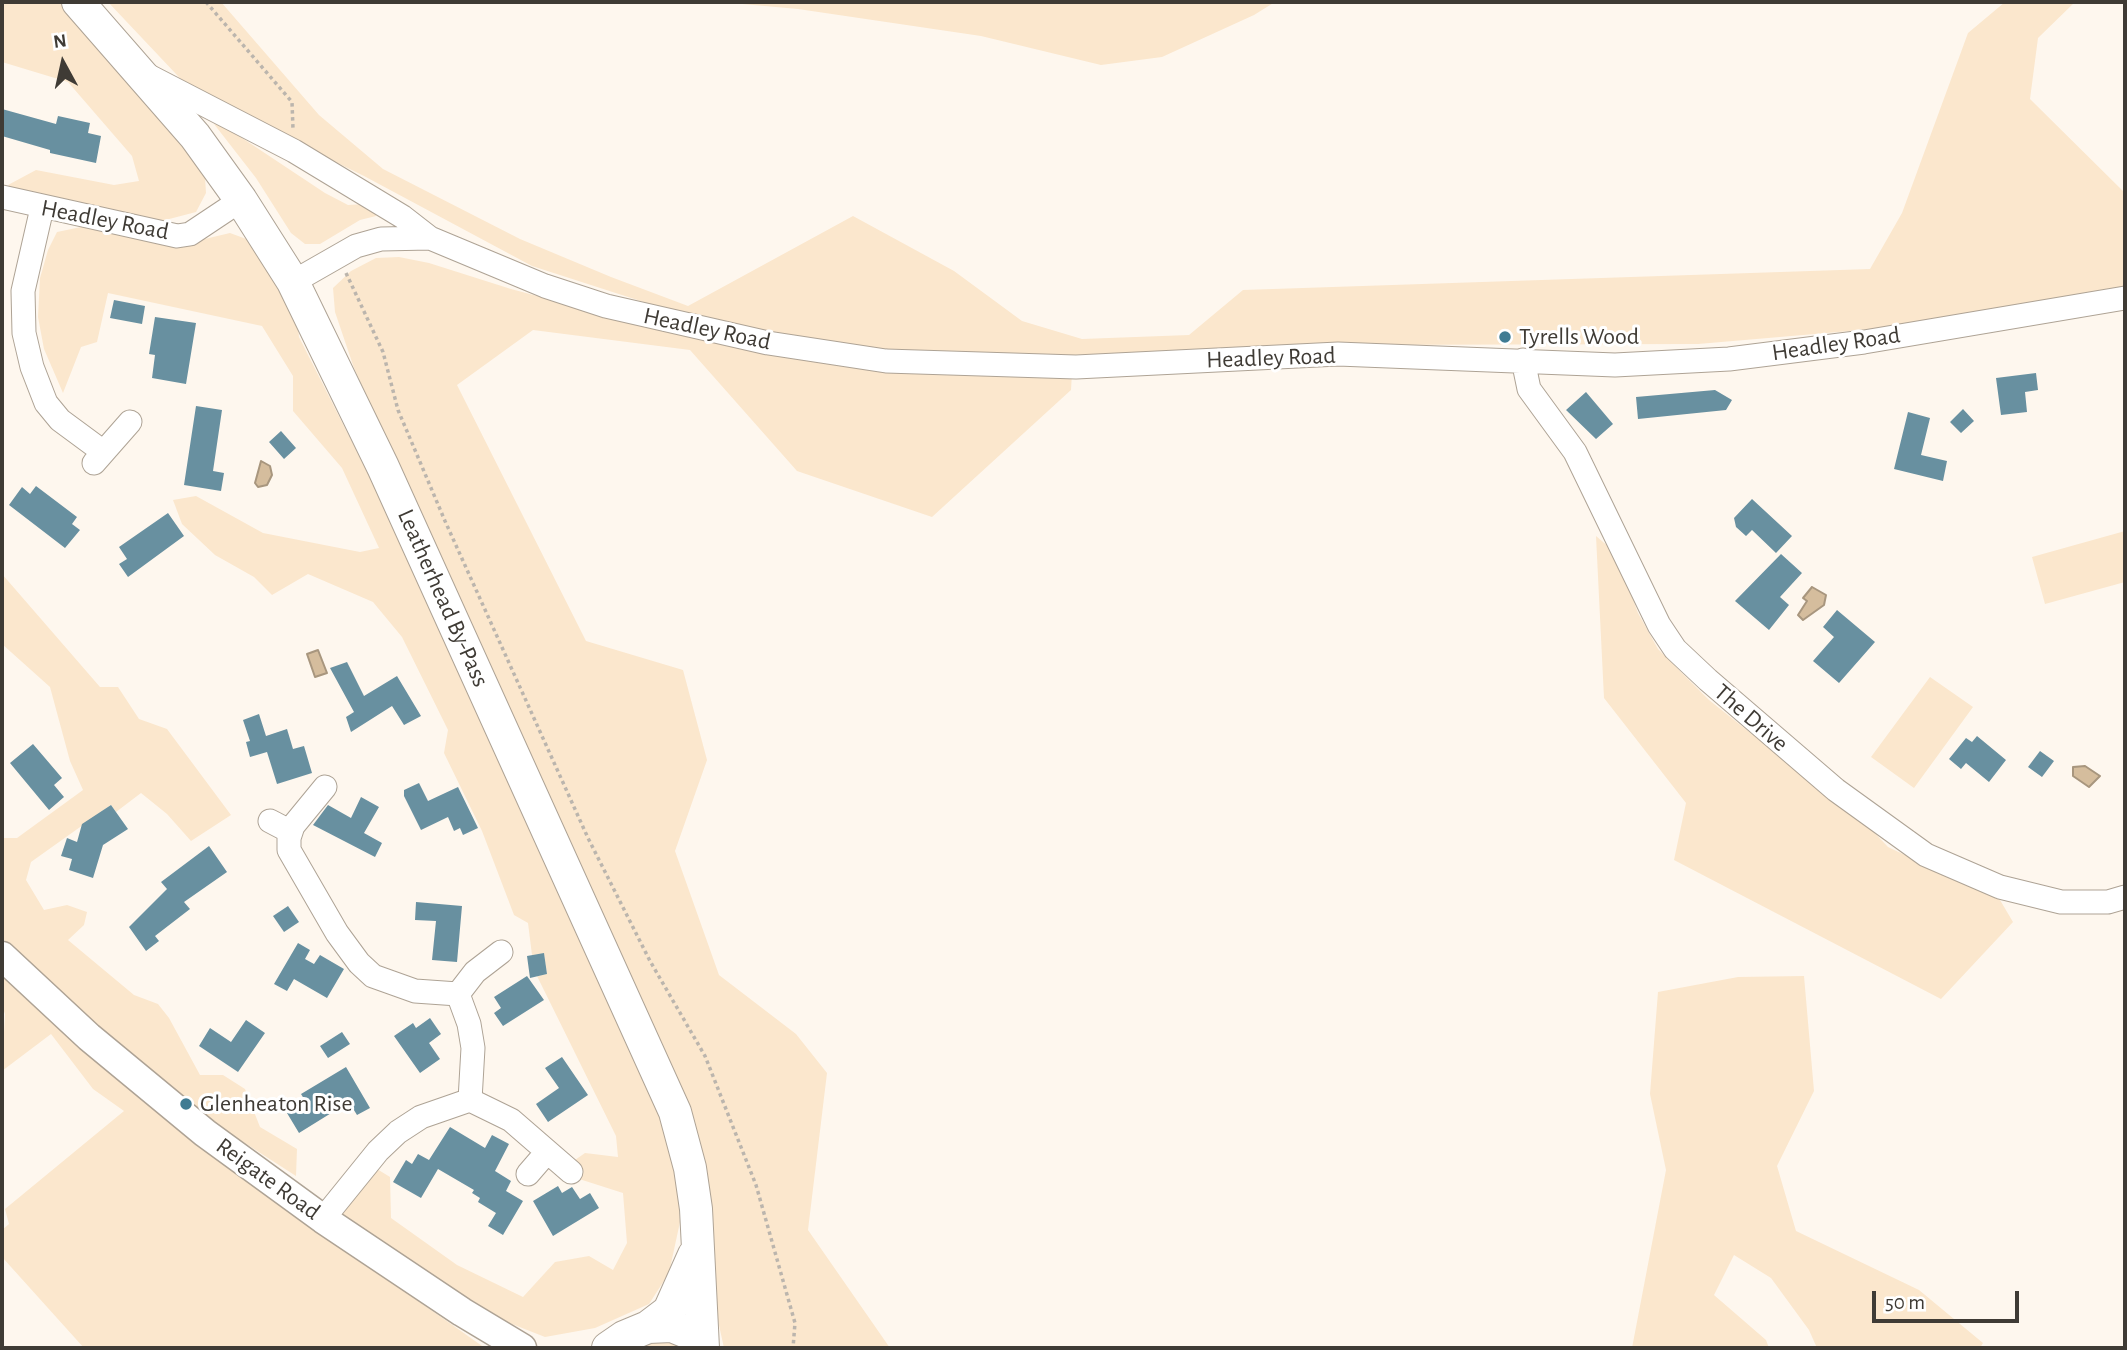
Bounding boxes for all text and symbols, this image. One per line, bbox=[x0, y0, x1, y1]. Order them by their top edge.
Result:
north arrow bbox=[28, 28, 98, 98]
text: N bbox=[52, 31, 68, 52]
street label: Headley Road bbox=[39, 194, 171, 246]
street label: Headley Road bbox=[641, 301, 773, 357]
street label: Headley Road bbox=[1770, 321, 1902, 367]
place label: Tyrells Wood bbox=[1519, 323, 1639, 351]
marker: Tyrells Wood bbox=[1497, 329, 1513, 345]
street label: Headley Road bbox=[1206, 341, 1336, 375]
street label: Leatherhead By-Pass bbox=[391, 505, 495, 691]
street label: The Drive bbox=[1708, 678, 1794, 758]
place label: Glenheaton Rise bbox=[200, 1090, 352, 1118]
marker: Glenheaton Rise bbox=[178, 1096, 194, 1112]
street label: Reigate Road bbox=[210, 1132, 326, 1226]
scale bar bbox=[1875, 1276, 2022, 1320]
text: 50 m bbox=[1885, 1292, 1925, 1313]

